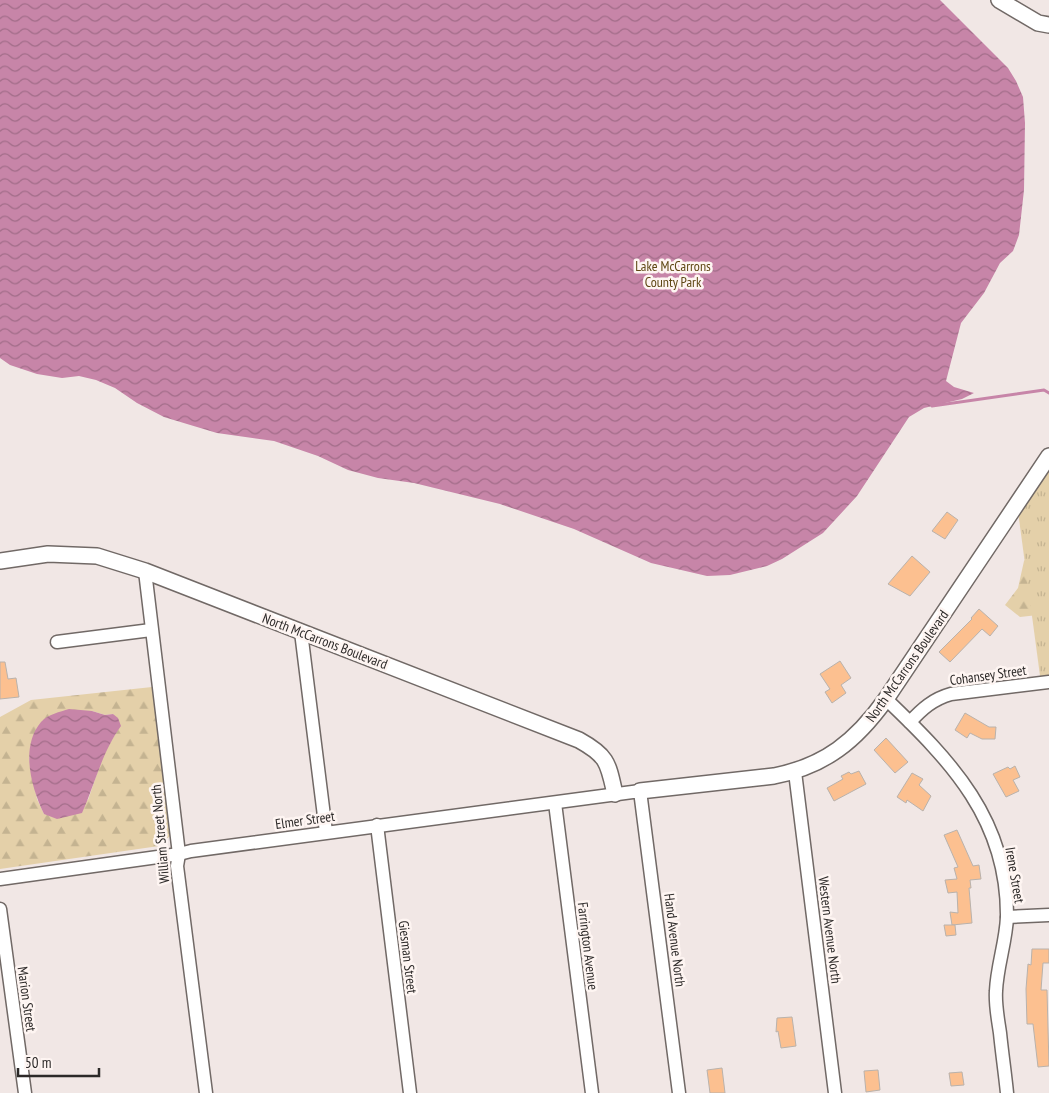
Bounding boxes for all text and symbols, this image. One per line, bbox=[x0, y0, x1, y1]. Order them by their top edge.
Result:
park label: Lake McCarrons County Park bbox=[635, 257, 711, 291]
street label: North McCarrons Boulevard bbox=[862, 607, 952, 725]
street label: North McCarrons Boulevard bbox=[260, 609, 390, 673]
street label: Cohansey Street bbox=[949, 661, 1028, 689]
street label: William Street North bbox=[147, 784, 173, 884]
street label: Elmer Street bbox=[274, 807, 336, 833]
street label: Irene Street bbox=[1001, 845, 1029, 905]
street label: Western Avenue North bbox=[815, 875, 845, 985]
street label: Hand Avenue North bbox=[660, 892, 690, 988]
street label: Farrington Avenue bbox=[574, 901, 602, 991]
street label: Giesman Street bbox=[395, 920, 421, 995]
street label: Marion Street bbox=[14, 965, 40, 1033]
scale bar bbox=[18, 1046, 99, 1078]
text: 50 m bbox=[25, 1053, 51, 1072]

